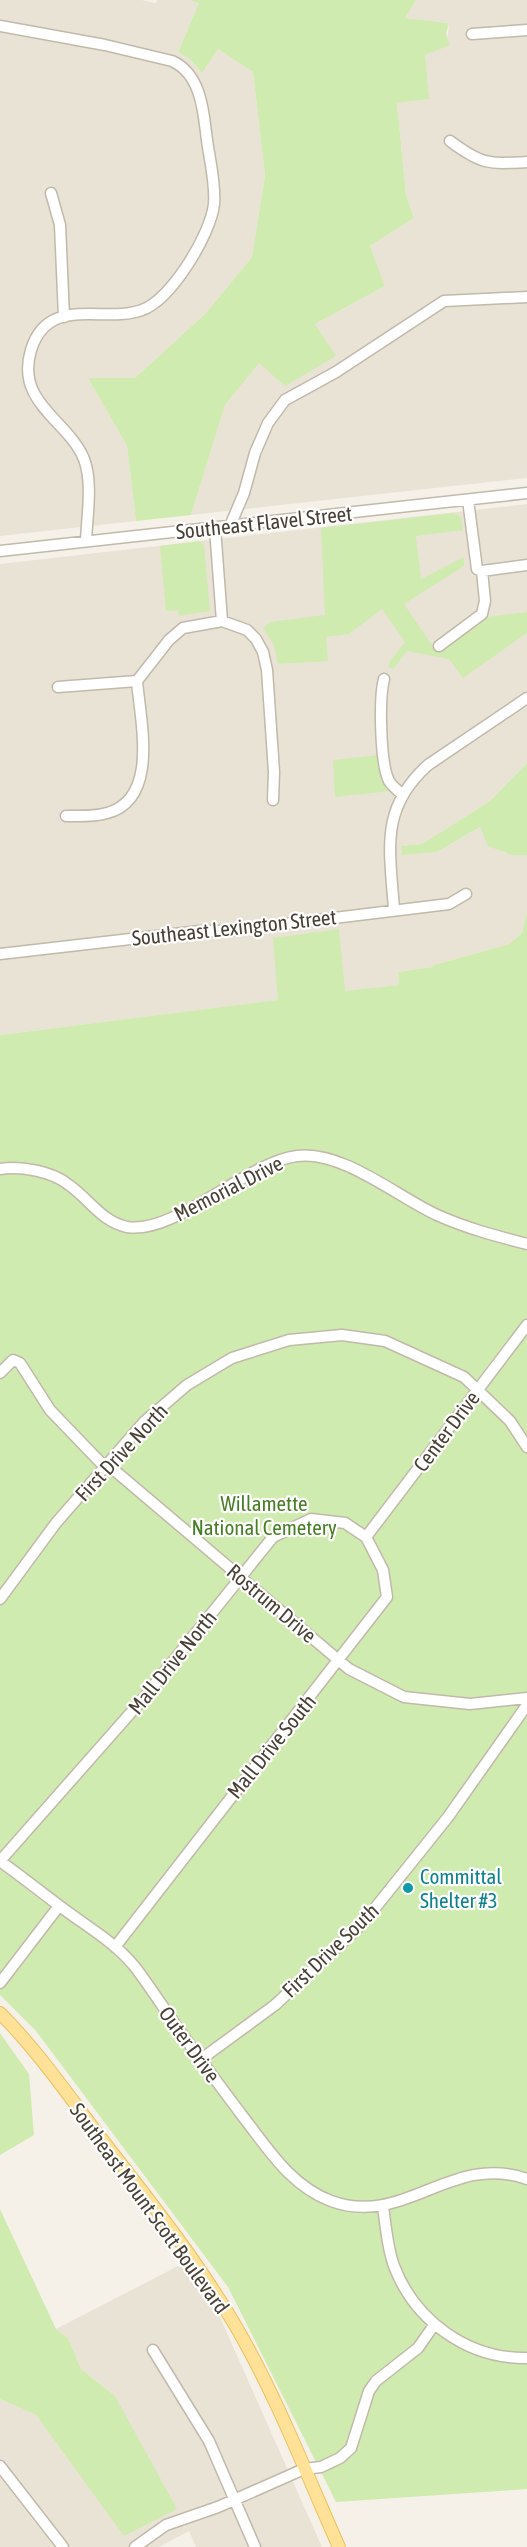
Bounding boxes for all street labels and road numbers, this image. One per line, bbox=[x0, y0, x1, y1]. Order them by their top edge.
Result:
street label: Southeast Flavel Street bbox=[175, 501, 353, 543]
street label: Southeast Lexington Street bbox=[131, 904, 337, 950]
street label: Memorial Drive bbox=[170, 1150, 286, 1226]
street label: Center Drive bbox=[408, 1386, 484, 1476]
street label: First Drive North bbox=[70, 1398, 172, 1506]
street label: Rostrum Drive bbox=[223, 1559, 321, 1647]
street label: Mall Drive North bbox=[123, 1606, 221, 1718]
street label: Mall Drive South bbox=[222, 1689, 320, 1803]
street label: First Drive South bbox=[277, 1898, 383, 2002]
street label: Outer Drive bbox=[155, 2002, 225, 2086]
street label: Southeast Mount Scott Boulevard bbox=[66, 2098, 234, 2318]

